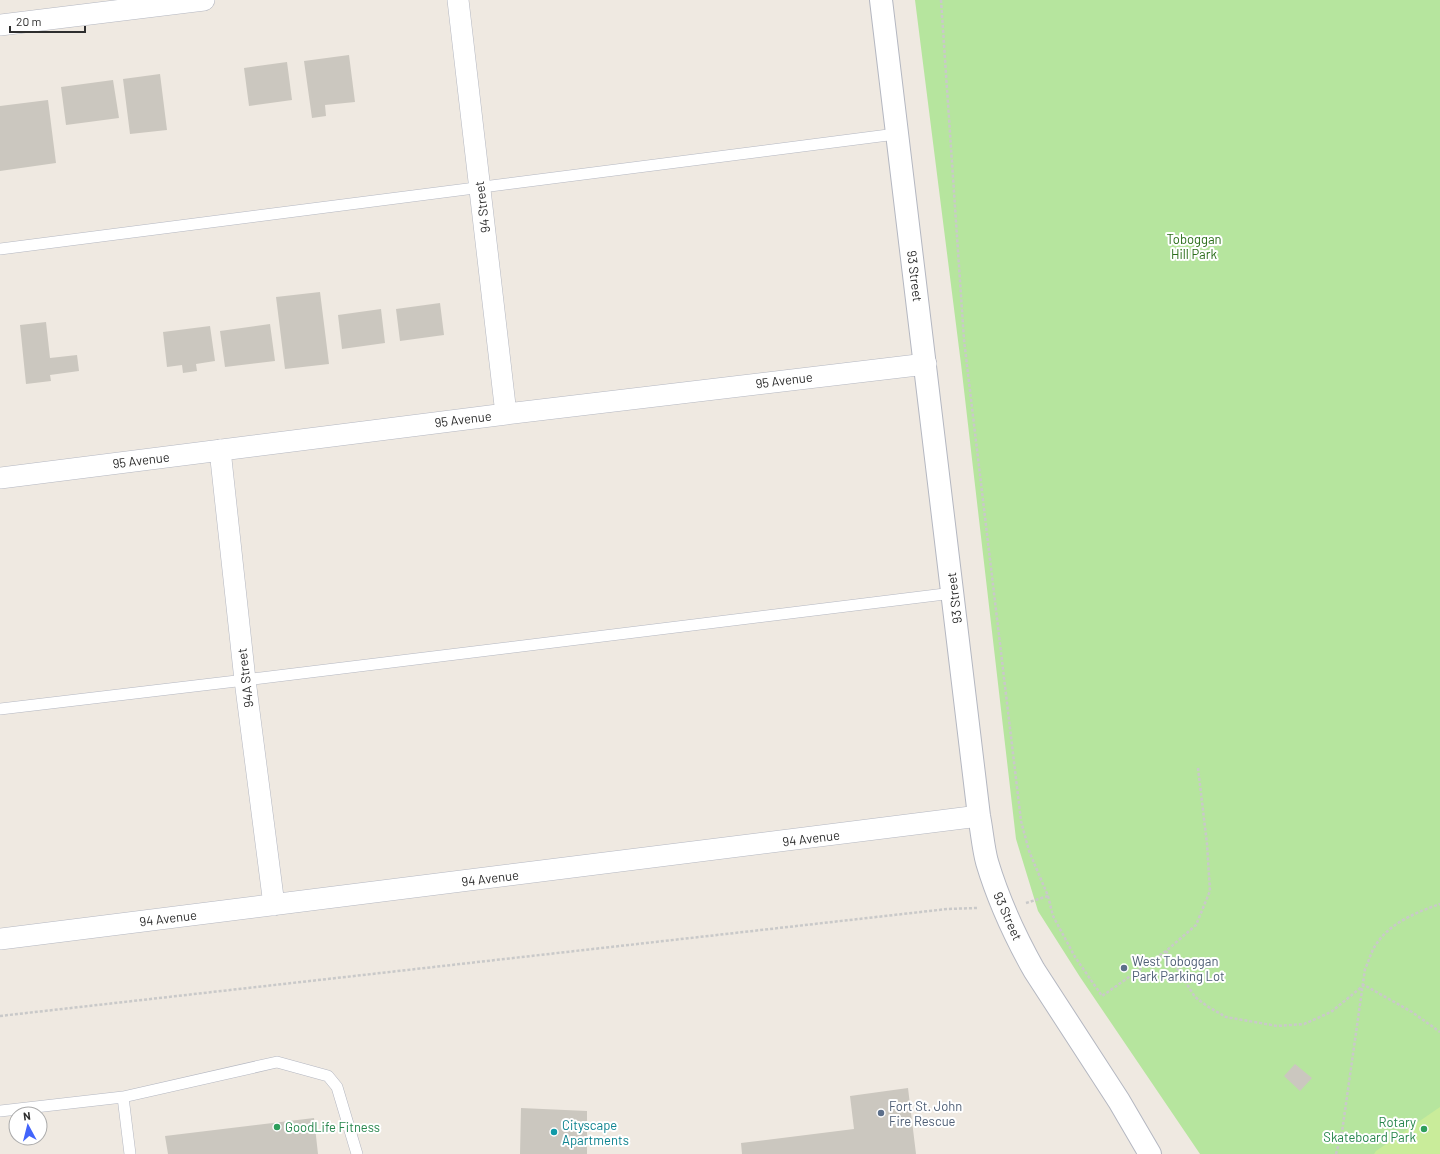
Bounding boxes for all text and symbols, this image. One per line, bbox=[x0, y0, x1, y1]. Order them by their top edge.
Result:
scale bar bbox=[10, 8, 85, 34]
text: 20 m bbox=[16, 14, 42, 28]
street label: 94 Street bbox=[471, 180, 493, 234]
park label: Toboggan Hill Park bbox=[1166, 231, 1222, 262]
street label: 93 Street bbox=[904, 249, 926, 303]
street label: 95 Avenue bbox=[755, 369, 814, 391]
street label: 95 Avenue bbox=[434, 408, 493, 430]
street label: 95 Avenue bbox=[112, 449, 171, 471]
street label: 93 Street bbox=[943, 571, 965, 625]
street label: 94A Street bbox=[233, 647, 257, 709]
street label: 94 Avenue bbox=[781, 827, 841, 849]
street label: 94 Avenue bbox=[460, 867, 520, 889]
street label: 93 Street bbox=[990, 889, 1026, 943]
street label: 94 Avenue bbox=[138, 907, 198, 929]
place label: West Toboggan Park Parking Lot bbox=[1132, 953, 1225, 984]
marker: West Toboggan Park Parking Lot bbox=[1119, 963, 1129, 973]
place label: Fort St. John Fire Rescue bbox=[889, 1098, 962, 1129]
north arrow bbox=[8, 1106, 48, 1146]
marker: Fort St. John Fire Rescue bbox=[876, 1108, 886, 1118]
text: N bbox=[22, 1109, 31, 1122]
place label: Rotary Skateboard Park bbox=[1323, 1114, 1416, 1145]
place label: Cityscape Apartments bbox=[562, 1117, 629, 1148]
place label: GoodLife Fitness bbox=[285, 1119, 380, 1135]
marker: GoodLife Fitness bbox=[272, 1122, 282, 1132]
marker: Rotary Skateboard Park bbox=[1419, 1124, 1429, 1134]
marker: Cityscape Apartments bbox=[549, 1127, 559, 1137]

